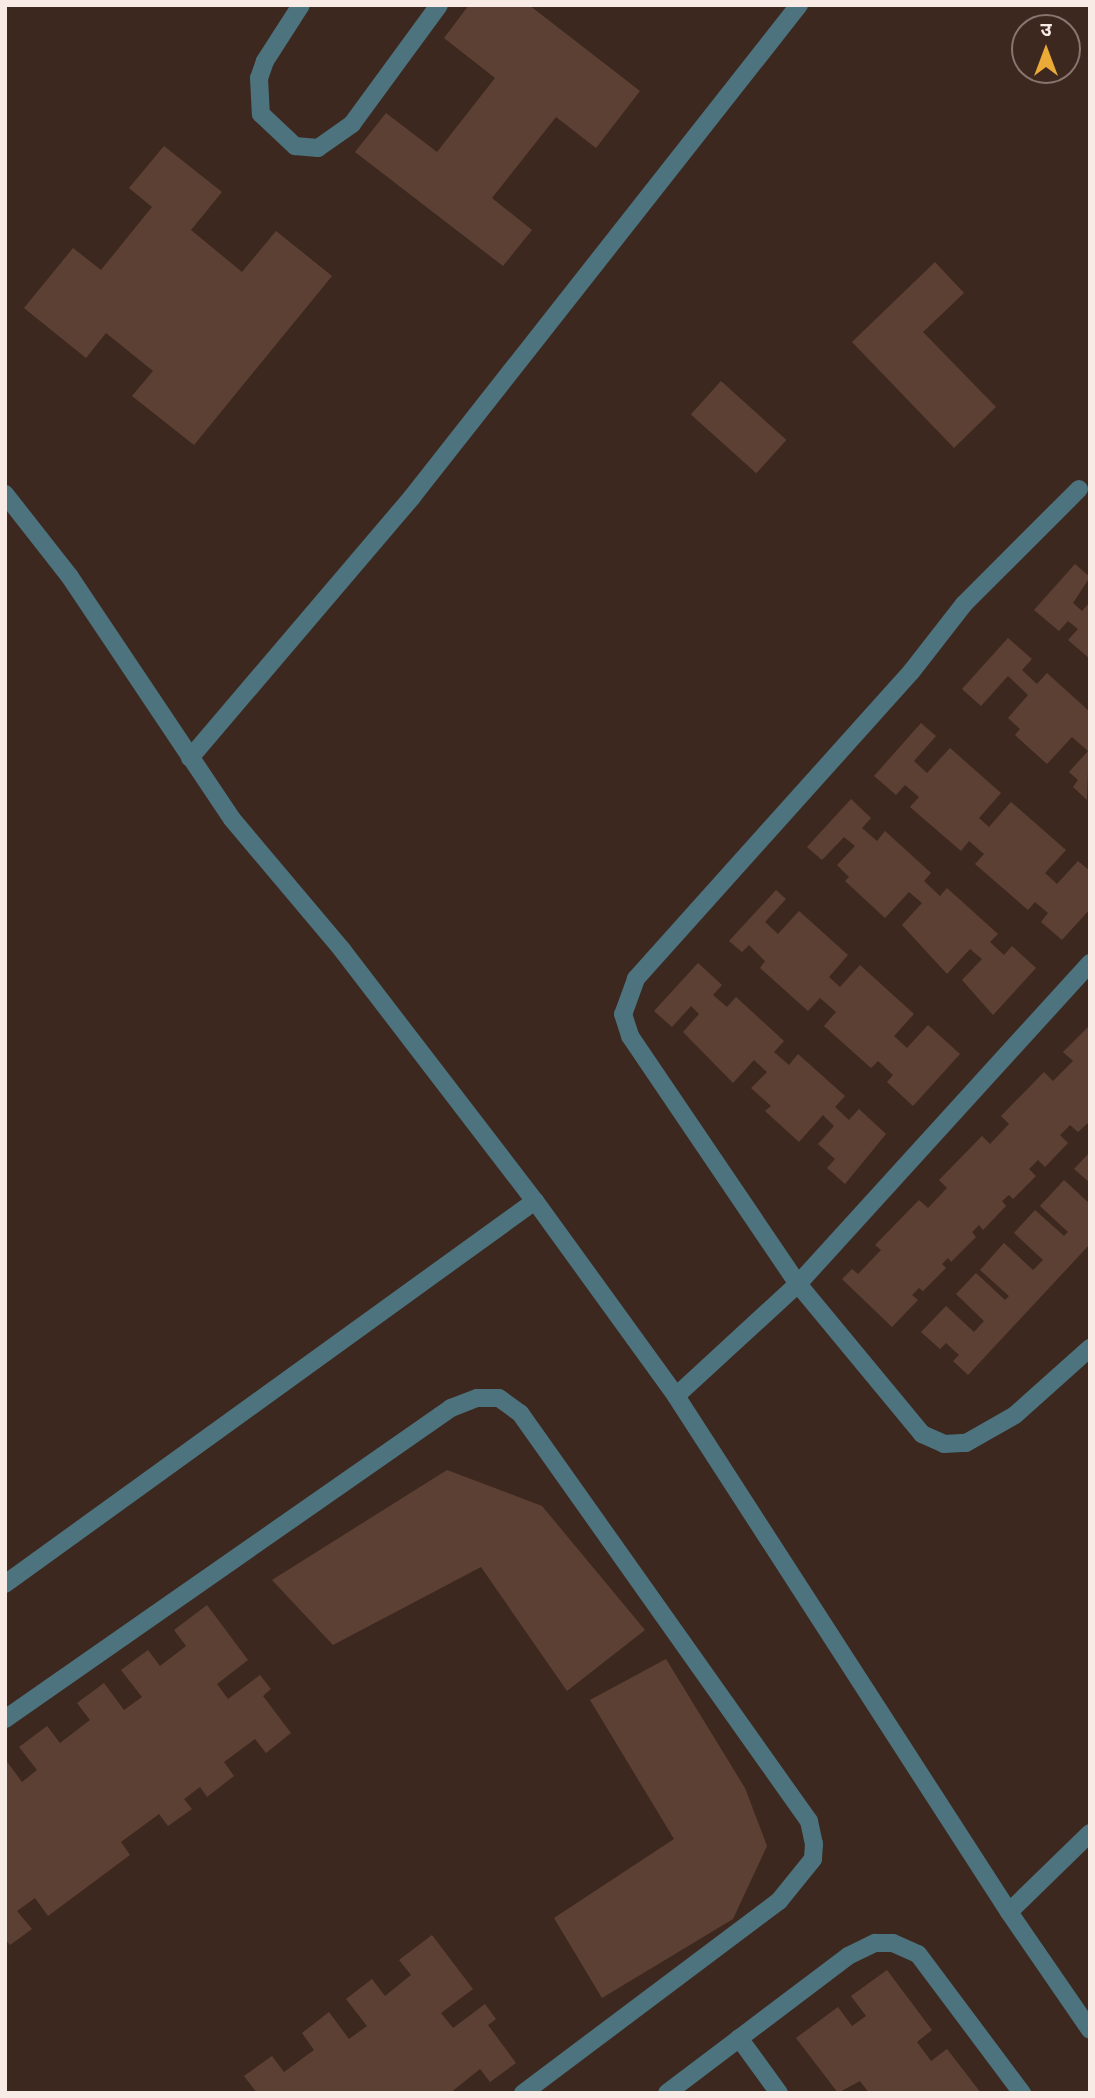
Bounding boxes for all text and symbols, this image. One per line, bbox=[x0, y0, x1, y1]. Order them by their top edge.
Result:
north arrow bbox=[1011, 14, 1081, 84]
text: उ bbox=[1040, 18, 1052, 41]

